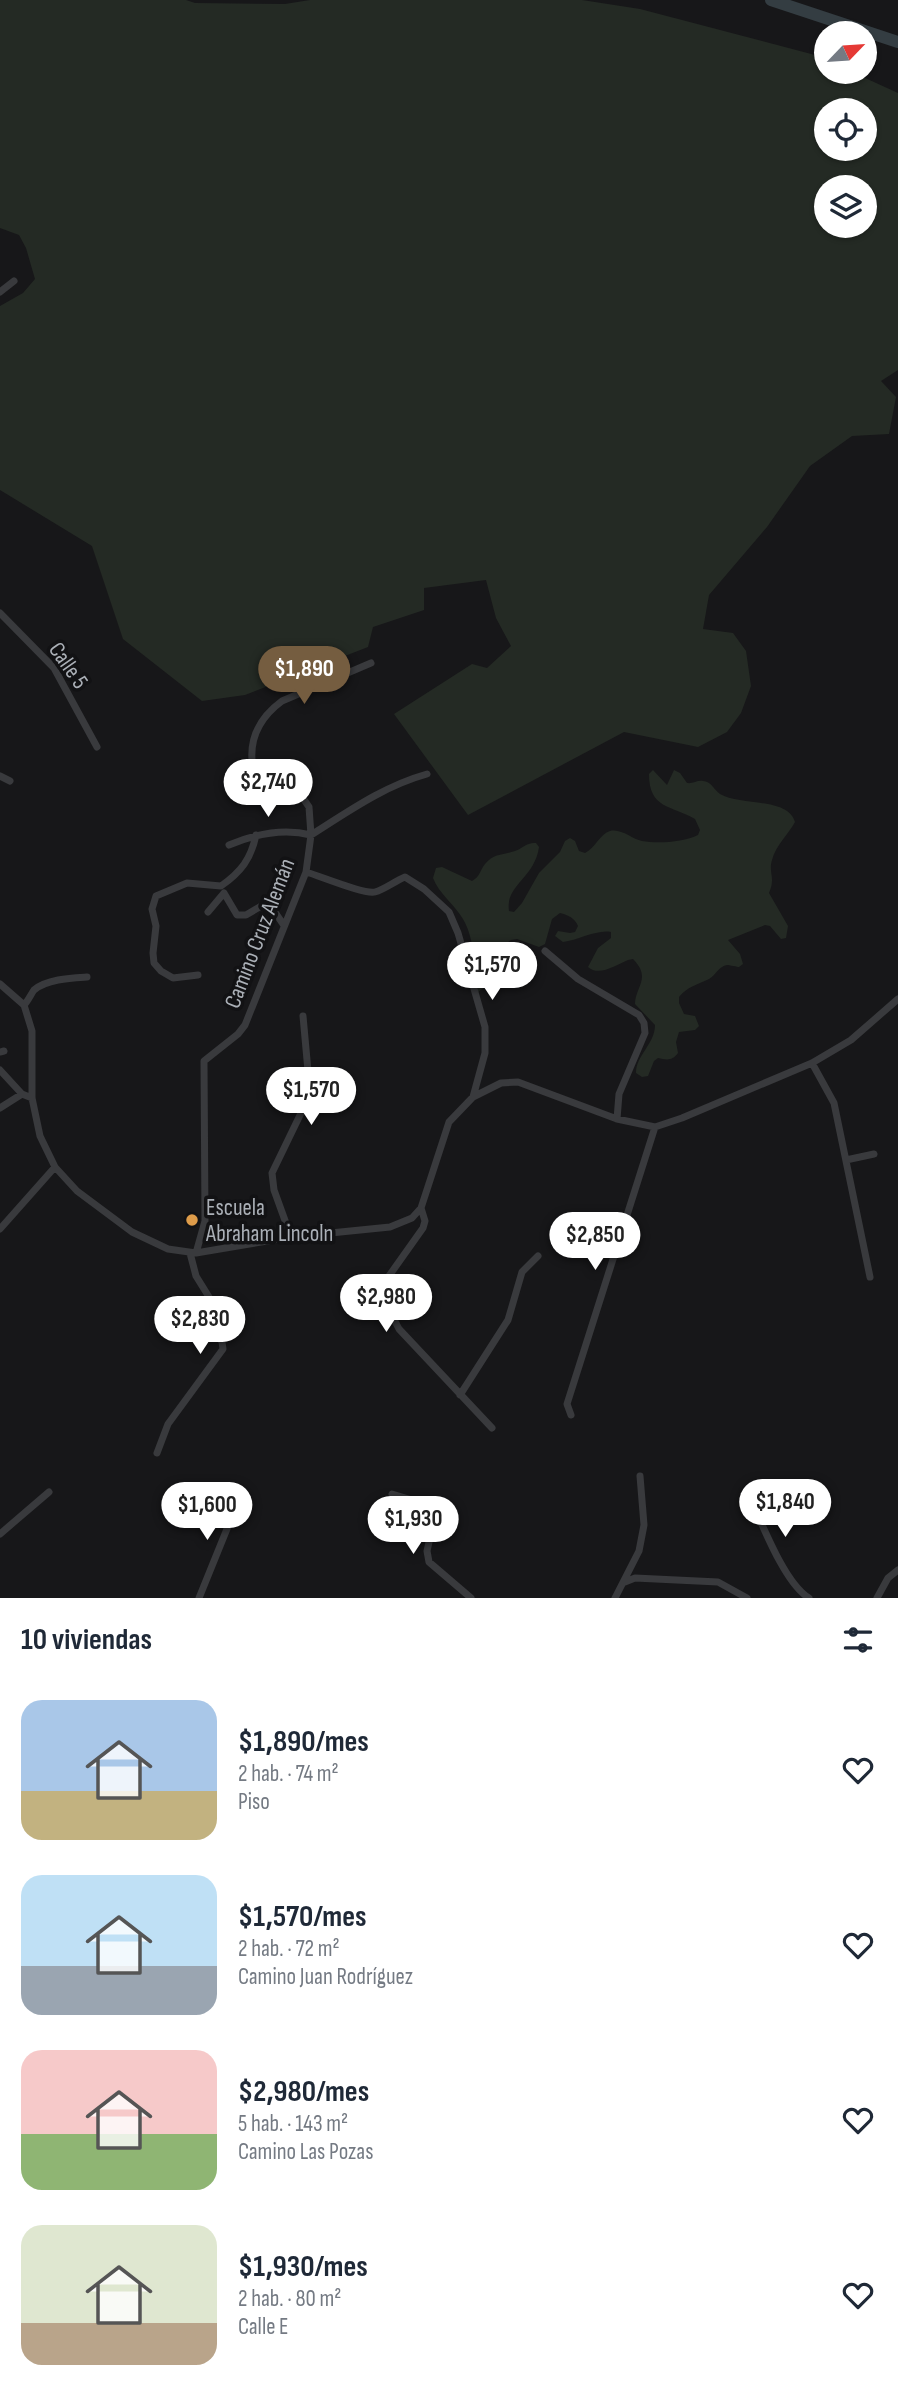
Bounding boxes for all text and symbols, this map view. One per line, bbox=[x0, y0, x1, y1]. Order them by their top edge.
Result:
north arrow bbox=[814, 21, 877, 84]
map controls bbox=[814, 21, 877, 238]
button: locate bbox=[814, 98, 877, 161]
button: layers bbox=[814, 175, 877, 238]
street label: Calle 5 bbox=[42, 637, 94, 694]
pin: $1,890 bbox=[247, 646, 361, 706]
text: $1,890 bbox=[274, 655, 334, 683]
pin: $2,740 bbox=[211, 760, 325, 819]
text: $2,740 bbox=[240, 768, 296, 796]
street label: Camino Cruz Alemán bbox=[219, 855, 301, 1012]
pin: $1,570 bbox=[435, 942, 549, 1002]
text: $1,570 bbox=[463, 951, 521, 979]
pin: $1,570 bbox=[254, 1068, 368, 1127]
text: $1,570 bbox=[282, 1076, 340, 1104]
place label: Escuela Abraham Lincoln bbox=[205, 1194, 333, 1248]
marker: Escuela Abraham Lincoln bbox=[184, 1212, 200, 1228]
pin: $2,850 bbox=[538, 1212, 652, 1272]
text: $2,850 bbox=[565, 1221, 625, 1249]
pin: $2,980 bbox=[329, 1274, 443, 1334]
text: $2,980 bbox=[356, 1283, 416, 1311]
pin: $2,830 bbox=[143, 1296, 257, 1356]
text: $2,830 bbox=[170, 1305, 230, 1333]
pin: $1,840 bbox=[728, 1480, 842, 1539]
pin: $1,600 bbox=[150, 1482, 264, 1542]
text: $1,840 bbox=[755, 1488, 815, 1516]
text: $1,600 bbox=[177, 1491, 237, 1519]
pin: $1,930 bbox=[356, 1496, 470, 1556]
text: $1,930 bbox=[384, 1505, 442, 1533]
icon: filters bbox=[839, 1621, 877, 1659]
text: 10 viviendas bbox=[21, 1622, 152, 1658]
text: $1,890/mes bbox=[238, 1724, 369, 1760]
icon: home bbox=[77, 1728, 161, 1812]
icon: heart bbox=[839, 1751, 877, 1789]
text: 2 hab. · 74 m² bbox=[238, 1760, 339, 1788]
text: Piso bbox=[238, 1788, 270, 1816]
text: $1,570/mes bbox=[238, 1899, 367, 1935]
icon: home bbox=[77, 1903, 161, 1987]
icon: heart bbox=[839, 1926, 877, 1964]
text: 2 hab. · 72 m² bbox=[238, 1935, 340, 1963]
text: Camino Juan Rodríguez bbox=[238, 1963, 413, 1991]
text: $2,980/mes bbox=[238, 2074, 369, 2110]
icon: home bbox=[77, 2078, 161, 2162]
icon: heart bbox=[839, 2101, 877, 2139]
text: 5 hab. · 143 m² bbox=[238, 2110, 348, 2138]
text: Camino Las Pozas bbox=[238, 2138, 373, 2166]
text: $1,930/mes bbox=[238, 2249, 368, 2285]
icon: home bbox=[77, 2253, 161, 2337]
icon: heart bbox=[839, 2276, 877, 2314]
text: 2 hab. · 80 m² bbox=[238, 2285, 341, 2313]
text: Calle E bbox=[238, 2313, 289, 2341]

